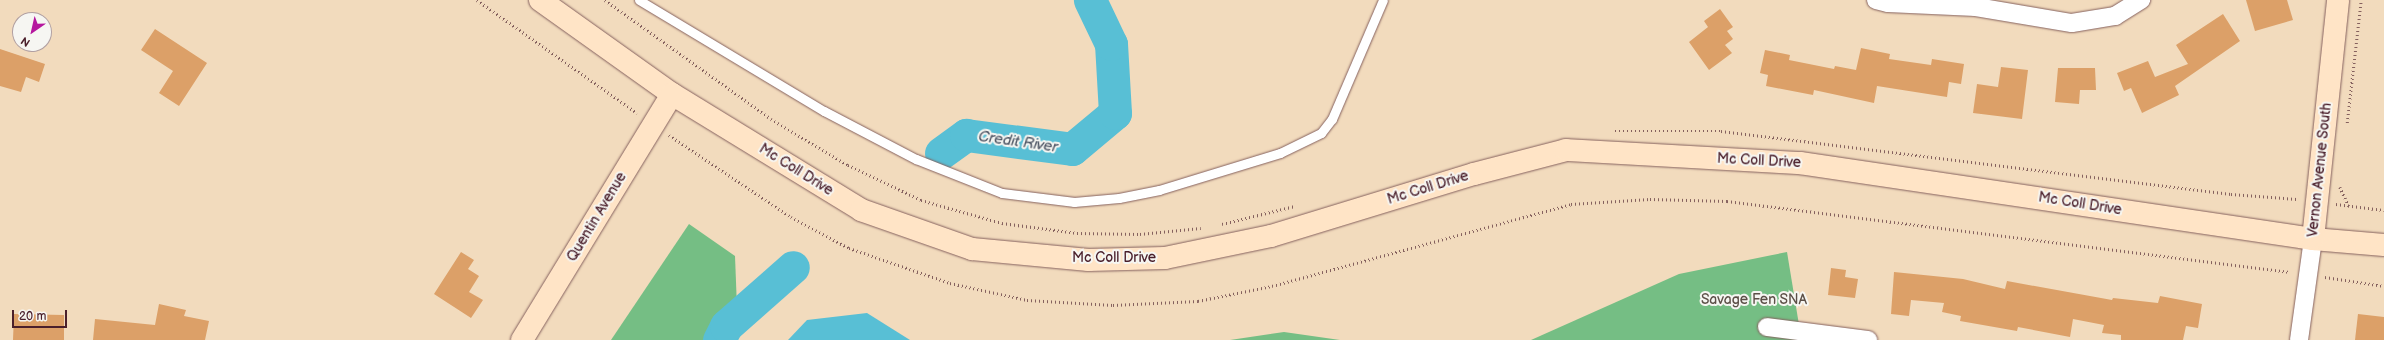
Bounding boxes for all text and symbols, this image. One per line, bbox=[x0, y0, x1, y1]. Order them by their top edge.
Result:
north arrow bbox=[12, 12, 52, 52]
text: N bbox=[19, 34, 33, 49]
street label: Vernon Avenue South bbox=[2305, 102, 2335, 238]
water label: Credit River bbox=[977, 128, 1059, 156]
street label: Mc Coll Drive bbox=[756, 141, 836, 199]
street label: Mc Coll Drive bbox=[1717, 150, 1801, 172]
street label: Mc Coll Drive bbox=[1385, 168, 1471, 208]
street label: Quentin Avenue bbox=[564, 169, 630, 265]
street label: Mc Coll Drive bbox=[2037, 189, 2123, 219]
street label: Mc Coll Drive bbox=[1072, 250, 1156, 266]
park label: Savage Fen SNA bbox=[1701, 292, 1807, 308]
scale bar bbox=[14, 302, 69, 328]
text: 20 m bbox=[19, 309, 46, 324]

